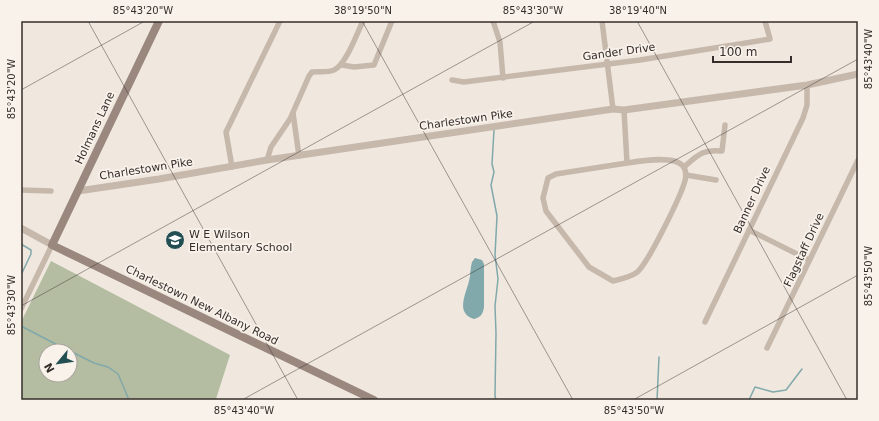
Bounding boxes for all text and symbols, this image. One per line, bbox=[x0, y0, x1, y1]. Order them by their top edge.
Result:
text: 85°43'20"W bbox=[113, 5, 173, 16]
text: 38°19'50"N bbox=[334, 5, 392, 16]
text: 85°43'30"W bbox=[503, 5, 563, 16]
text: 38°19'40"N bbox=[609, 5, 667, 16]
text: 85°43'40"W bbox=[863, 29, 874, 89]
scale bar bbox=[713, 38, 791, 64]
street label: Gander Drive bbox=[582, 40, 656, 64]
text: 100 m bbox=[719, 45, 757, 59]
text: 85°43'20"W bbox=[6, 59, 17, 119]
street label: Holmans Lane bbox=[73, 90, 118, 166]
street label: Charlestown Pike bbox=[418, 107, 514, 133]
street label: Charlestown Pike bbox=[98, 155, 194, 183]
street label: Banner Drive bbox=[731, 164, 773, 236]
street label: Flagstaff Drive bbox=[781, 211, 827, 289]
place label: W E Wilson Elementary School bbox=[189, 228, 292, 254]
school or university icon: W E Wilson Elementary School bbox=[164, 229, 186, 251]
text: 85°43'50"W bbox=[863, 246, 874, 306]
street label: Charlestown New Albany Road bbox=[123, 262, 281, 348]
text: 85°43'30"W bbox=[6, 275, 17, 335]
north arrow bbox=[38, 343, 78, 383]
text: N bbox=[42, 360, 58, 375]
text: 85°43'40"W bbox=[214, 405, 274, 416]
text: 85°43'50"W bbox=[604, 405, 664, 416]

